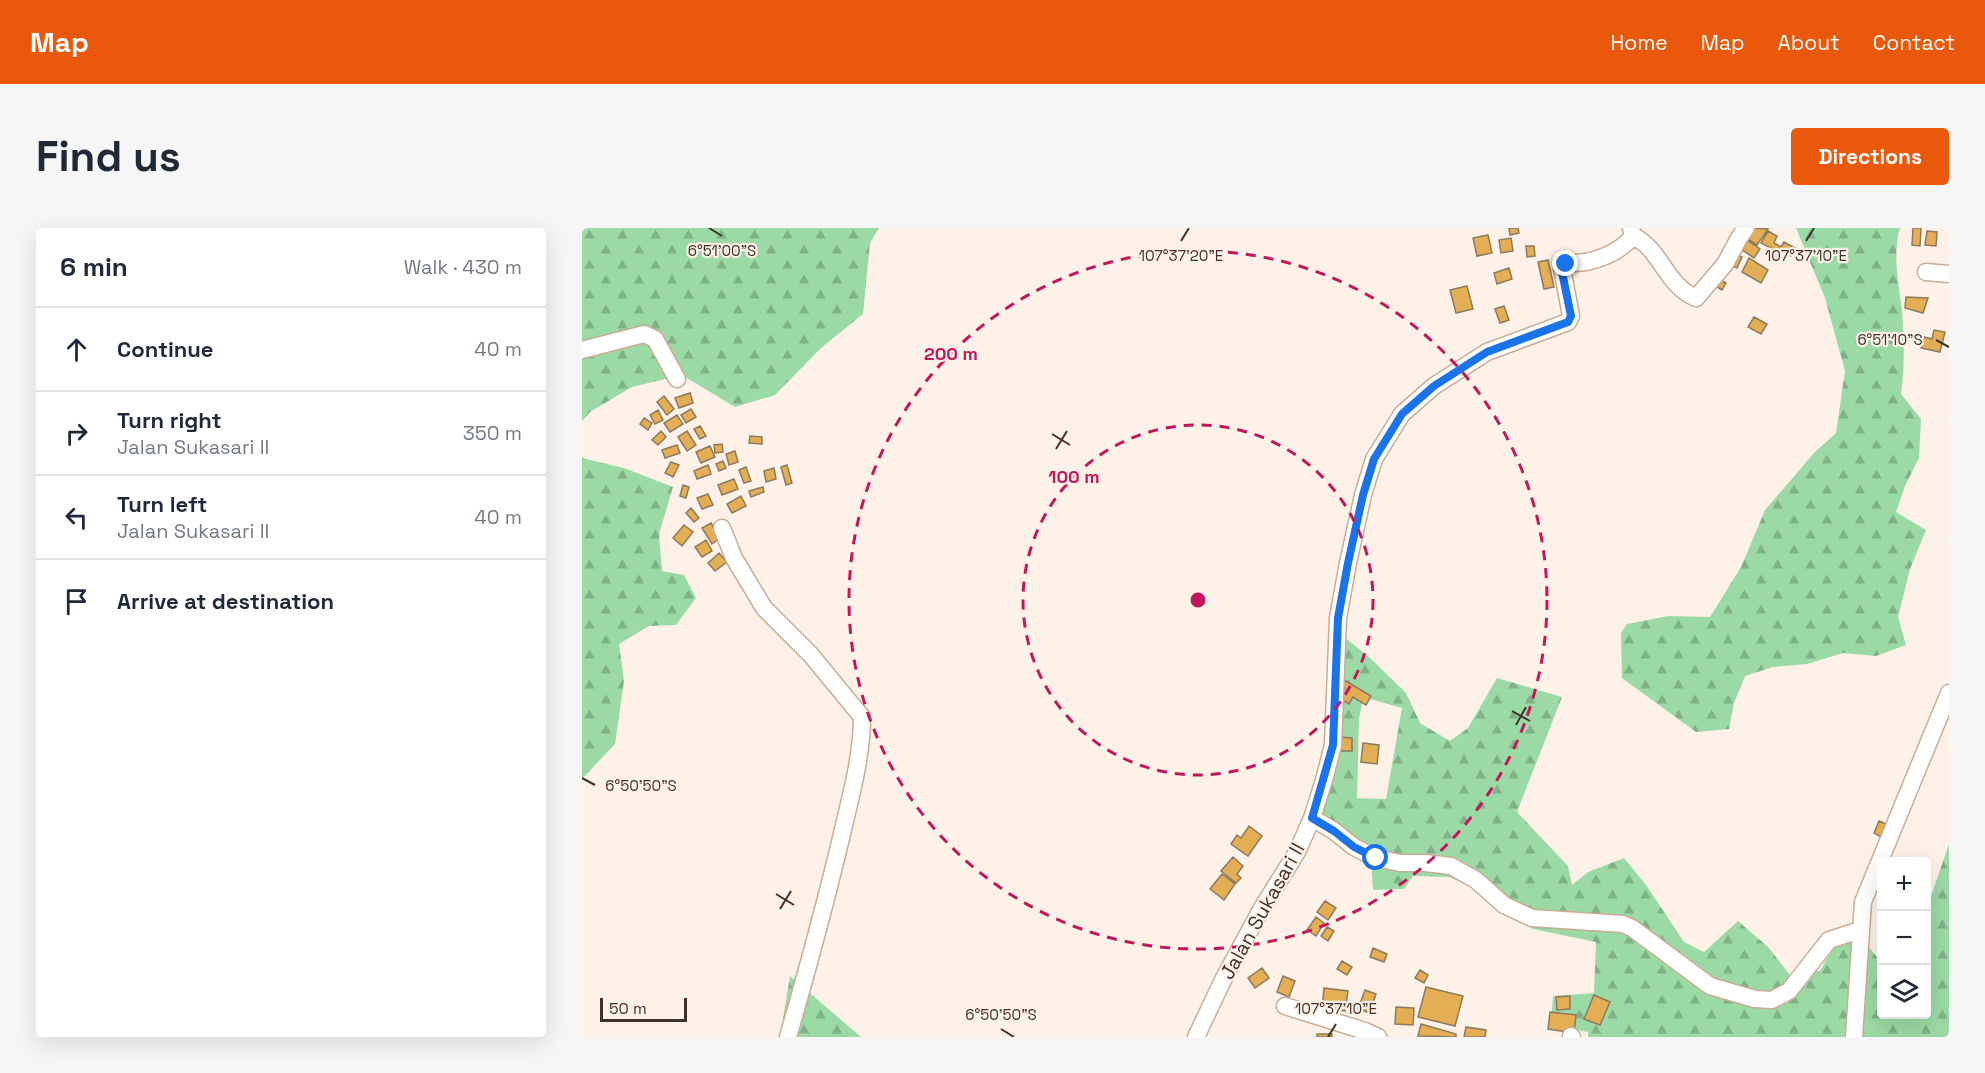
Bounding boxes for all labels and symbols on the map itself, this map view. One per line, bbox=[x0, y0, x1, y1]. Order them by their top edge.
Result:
text: 6°51'00"S bbox=[688, 241, 756, 260]
text: 107°37'20"E bbox=[1139, 246, 1223, 265]
text: 107°37'10"E bbox=[1765, 246, 1847, 265]
route end bbox=[1552, 250, 1578, 276]
text: 6°51'10"S bbox=[1857, 330, 1923, 349]
text: 200 m bbox=[924, 342, 978, 365]
text: 100 m bbox=[1048, 465, 1100, 488]
centre of rings bbox=[1188, 590, 1208, 610]
text: 6°50'50"S bbox=[605, 776, 677, 795]
street label: Jalan Sukasari II bbox=[1214, 838, 1310, 984]
route start bbox=[1362, 844, 1388, 870]
scale bar bbox=[600, 995, 687, 1022]
text: 107°37'10"E bbox=[1295, 999, 1377, 1018]
text: 6°50'50"S bbox=[965, 1005, 1037, 1024]

